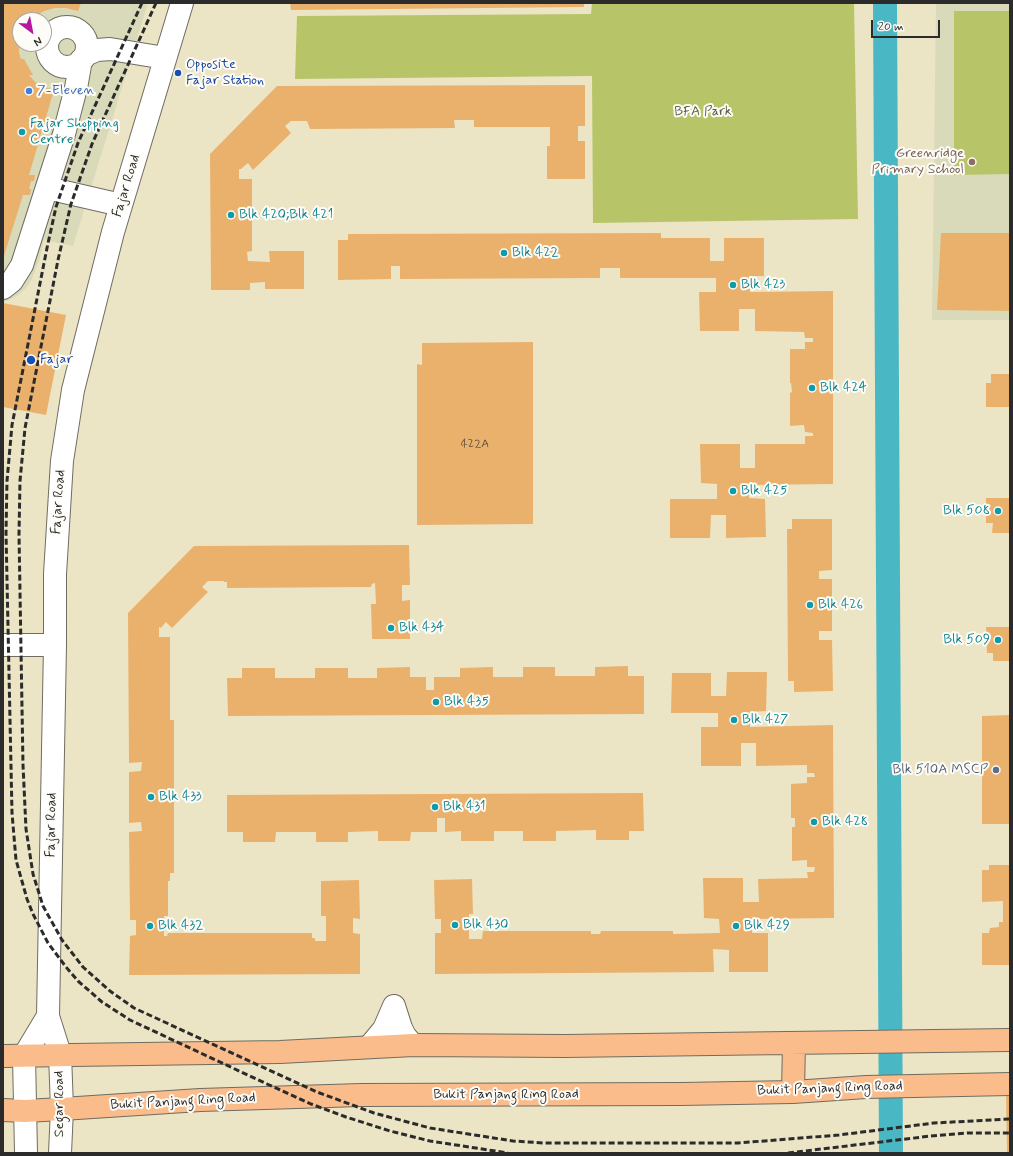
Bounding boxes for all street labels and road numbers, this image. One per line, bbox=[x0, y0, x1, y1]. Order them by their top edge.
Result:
street label: Fajar Road bbox=[110, 153, 144, 219]
street label: Fajar Road bbox=[48, 469, 70, 535]
street label: Fajar Road bbox=[43, 792, 61, 858]
street label: Segar Road bbox=[52, 1071, 68, 1137]
street label: Bukit Panjang Ring Road bbox=[757, 1078, 903, 1100]
street label: Bukit Panjang Ring Road bbox=[433, 1087, 579, 1103]
street label: Bukit Panjang Ring Road bbox=[110, 1090, 256, 1114]

